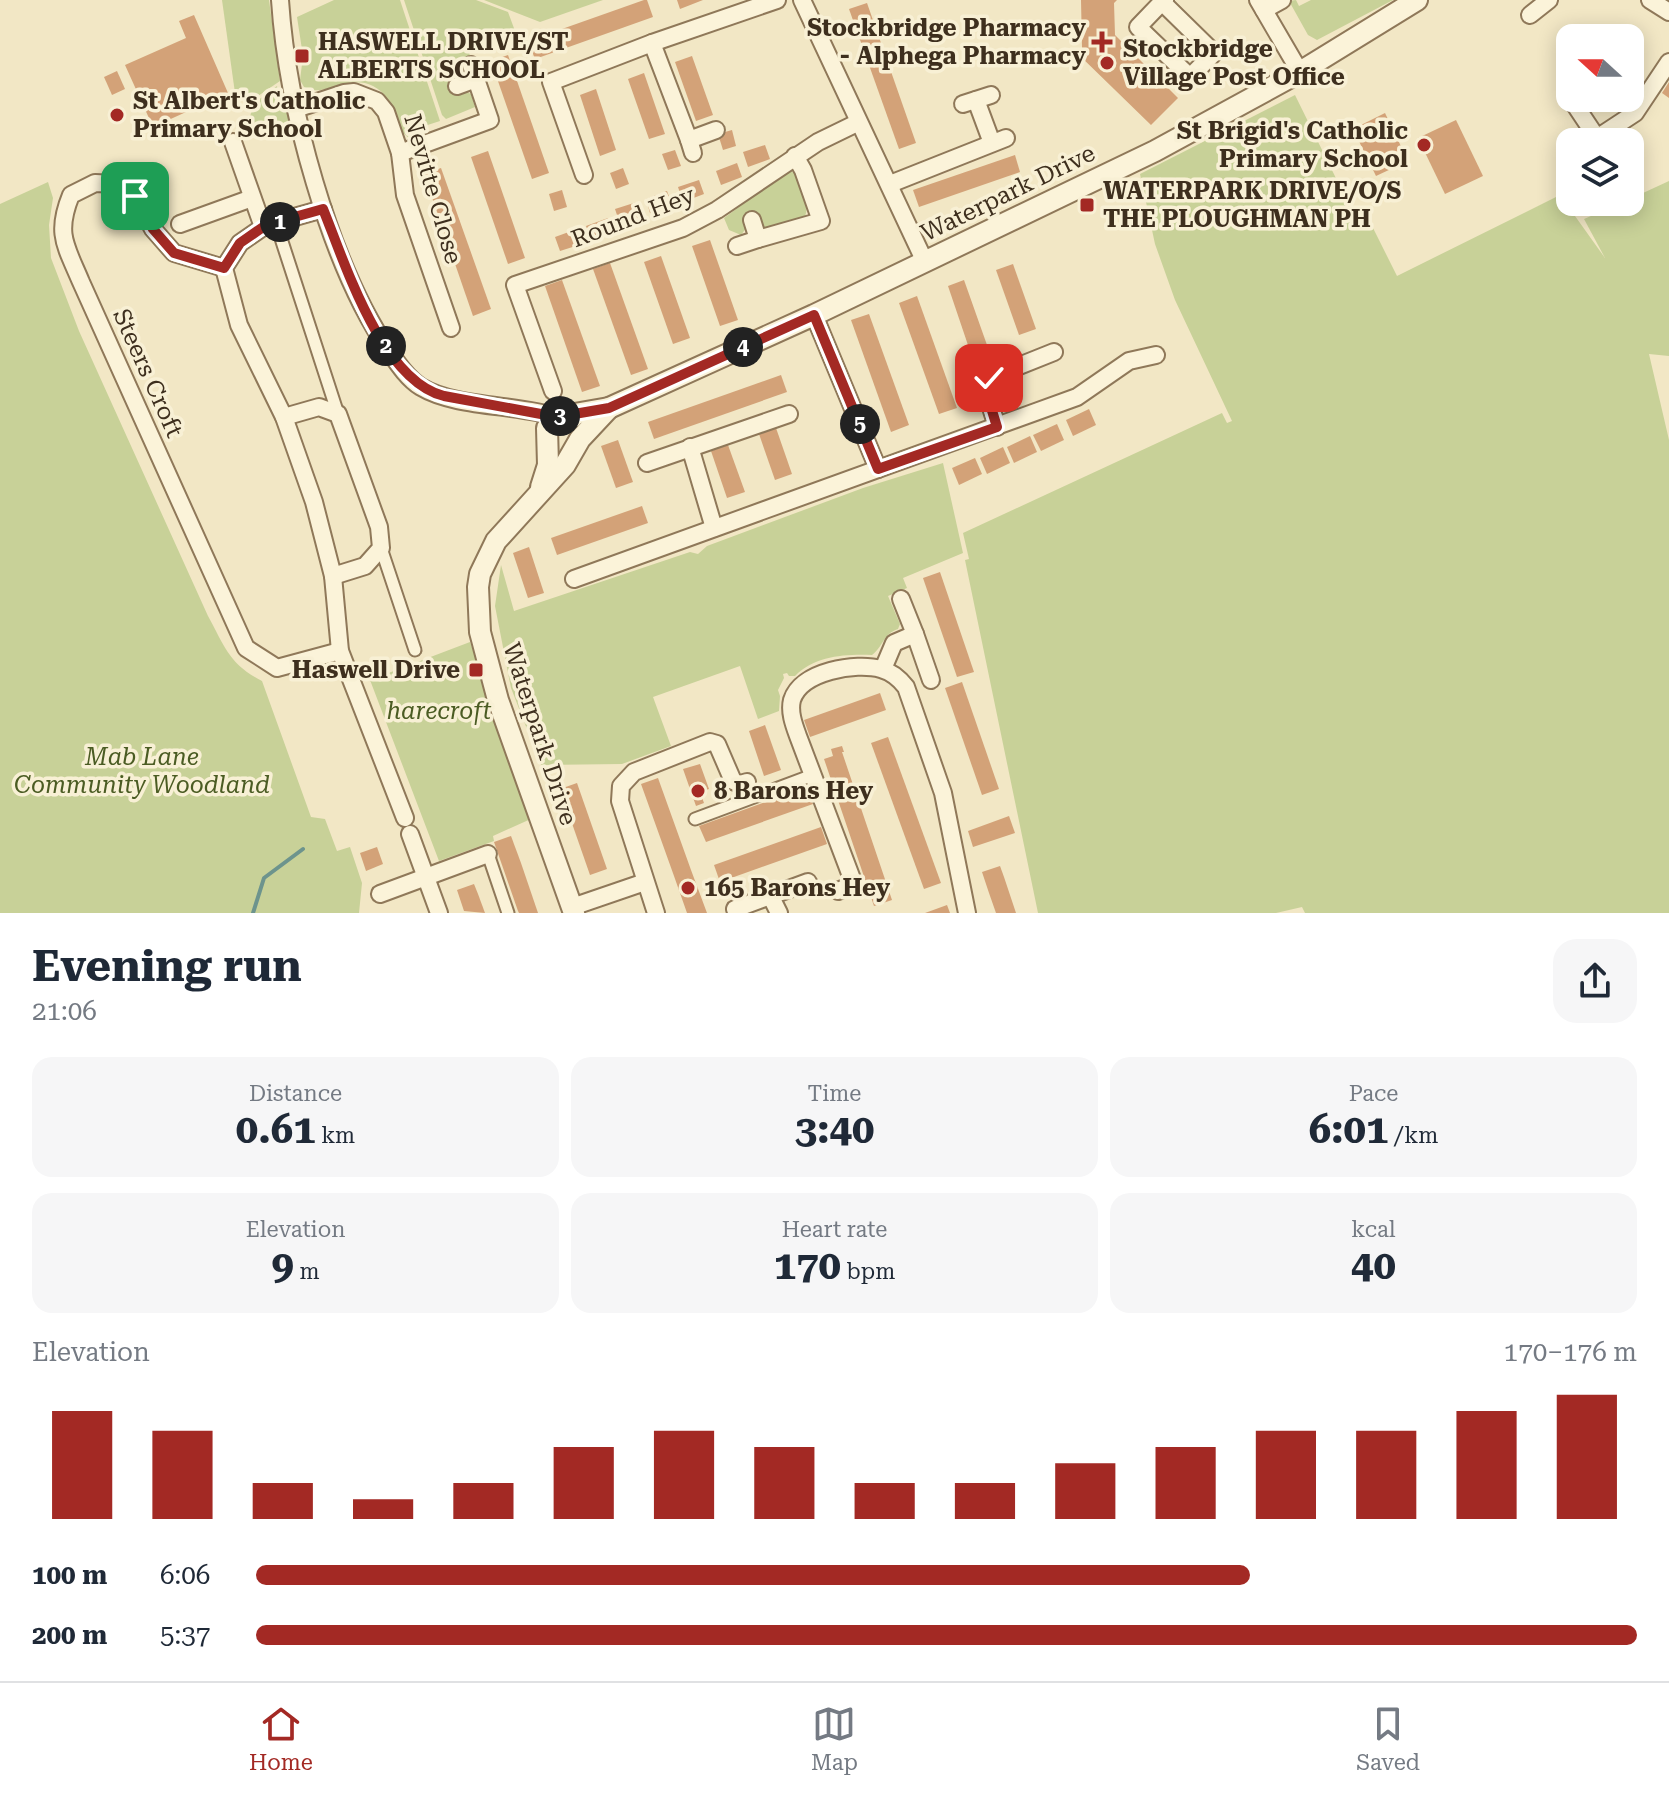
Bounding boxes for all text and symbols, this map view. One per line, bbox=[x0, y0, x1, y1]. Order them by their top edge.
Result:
place label: Stockbridge Pharmacy - Alphega Pharmacy bbox=[807, 14, 1086, 70]
north arrow bbox=[1556, 24, 1644, 112]
map controls bbox=[1556, 24, 1644, 216]
place label: HASWELL DRIVE/ST ALBERTS SCHOOL bbox=[318, 28, 569, 84]
marker: Stockbridge Pharmacy - Alphega Pharmacy bbox=[1093, 33, 1111, 51]
place label: Stockbridge Village Post Office bbox=[1123, 35, 1345, 91]
marker: HASWELL DRIVE/ST ALBERTS SCHOOL bbox=[293, 47, 311, 65]
marker: Stockbridge Village Post Office bbox=[1098, 54, 1116, 72]
place label: St Albert's Catholic Primary School bbox=[133, 87, 366, 143]
marker: St Albert's Catholic Primary School bbox=[108, 106, 126, 124]
street label: Nevitte Close bbox=[398, 111, 468, 267]
place label: St Brigid's Catholic Primary School bbox=[1177, 117, 1408, 173]
button: layers bbox=[1556, 128, 1644, 216]
marker: St Brigid's Catholic Primary School bbox=[1415, 136, 1433, 154]
street label: Waterpark Drive bbox=[916, 139, 1100, 247]
pin bbox=[101, 162, 169, 230]
icon: arrive bbox=[113, 174, 157, 218]
place label: WATERPARK DRIVE/O/S THE PLOUGHMAN PH bbox=[1103, 177, 1401, 233]
street label: Round Hey bbox=[567, 180, 699, 253]
marker: WATERPARK DRIVE/O/S THE PLOUGHMAN PH bbox=[1078, 196, 1096, 214]
pin: 1 bbox=[260, 202, 300, 242]
text: 1 bbox=[274, 209, 286, 234]
street label: Steers Croft bbox=[107, 304, 189, 442]
pin: 2 bbox=[366, 326, 406, 366]
pin: 4 bbox=[723, 327, 763, 367]
text: 2 bbox=[380, 333, 392, 358]
text: 4 bbox=[737, 334, 749, 359]
pin bbox=[955, 344, 1023, 412]
icon: check bbox=[967, 356, 1011, 400]
pin: 3 bbox=[540, 396, 580, 436]
text: 3 bbox=[554, 403, 566, 428]
pin: 5 bbox=[840, 404, 880, 444]
text: 5 bbox=[854, 411, 866, 436]
street label: Waterpark Drive bbox=[497, 639, 583, 829]
place label: Haswell Drive bbox=[292, 656, 460, 684]
marker: Haswell Drive bbox=[467, 661, 485, 679]
park label: harecroft bbox=[387, 697, 492, 725]
park label: Mab Lane Community Woodland bbox=[14, 743, 270, 799]
place label: 8 Barons Hey bbox=[714, 777, 874, 805]
marker: 8 Barons Hey bbox=[689, 782, 707, 800]
place label: 165 Barons Hey bbox=[704, 874, 891, 902]
marker: 165 Barons Hey bbox=[679, 879, 697, 897]
button: share bbox=[1553, 939, 1637, 1023]
text: Evening run bbox=[32, 940, 302, 992]
text: 21:06 bbox=[32, 996, 97, 1026]
text: Distance bbox=[249, 1081, 342, 1106]
text: Time bbox=[808, 1081, 861, 1106]
text: Pace bbox=[1349, 1081, 1398, 1106]
text: 0.61 bbox=[236, 1106, 316, 1153]
text: 3:40 bbox=[795, 1106, 874, 1153]
text: 6:01 bbox=[1309, 1106, 1388, 1153]
text: km bbox=[316, 1123, 355, 1148]
text: /km bbox=[1388, 1123, 1438, 1148]
text: Elevation bbox=[246, 1217, 345, 1242]
text: Heart rate bbox=[782, 1217, 887, 1242]
text: kcal bbox=[1351, 1217, 1396, 1242]
text: 9 bbox=[271, 1242, 294, 1289]
text: 170 bbox=[774, 1242, 841, 1289]
text: 40 bbox=[1351, 1242, 1396, 1289]
text: m bbox=[294, 1259, 320, 1284]
text: bpm bbox=[841, 1259, 895, 1284]
text: Elevation bbox=[32, 1337, 150, 1367]
text: 170–176 m bbox=[1504, 1337, 1637, 1367]
text: 100 m bbox=[32, 1560, 107, 1590]
text: 6:06 bbox=[160, 1560, 210, 1590]
text: 200 m bbox=[32, 1620, 107, 1650]
text: 5:37 bbox=[160, 1620, 210, 1650]
tab: Home bbox=[249, 1702, 313, 1775]
tab: Map bbox=[811, 1702, 858, 1775]
tab: Saved bbox=[1356, 1702, 1420, 1775]

